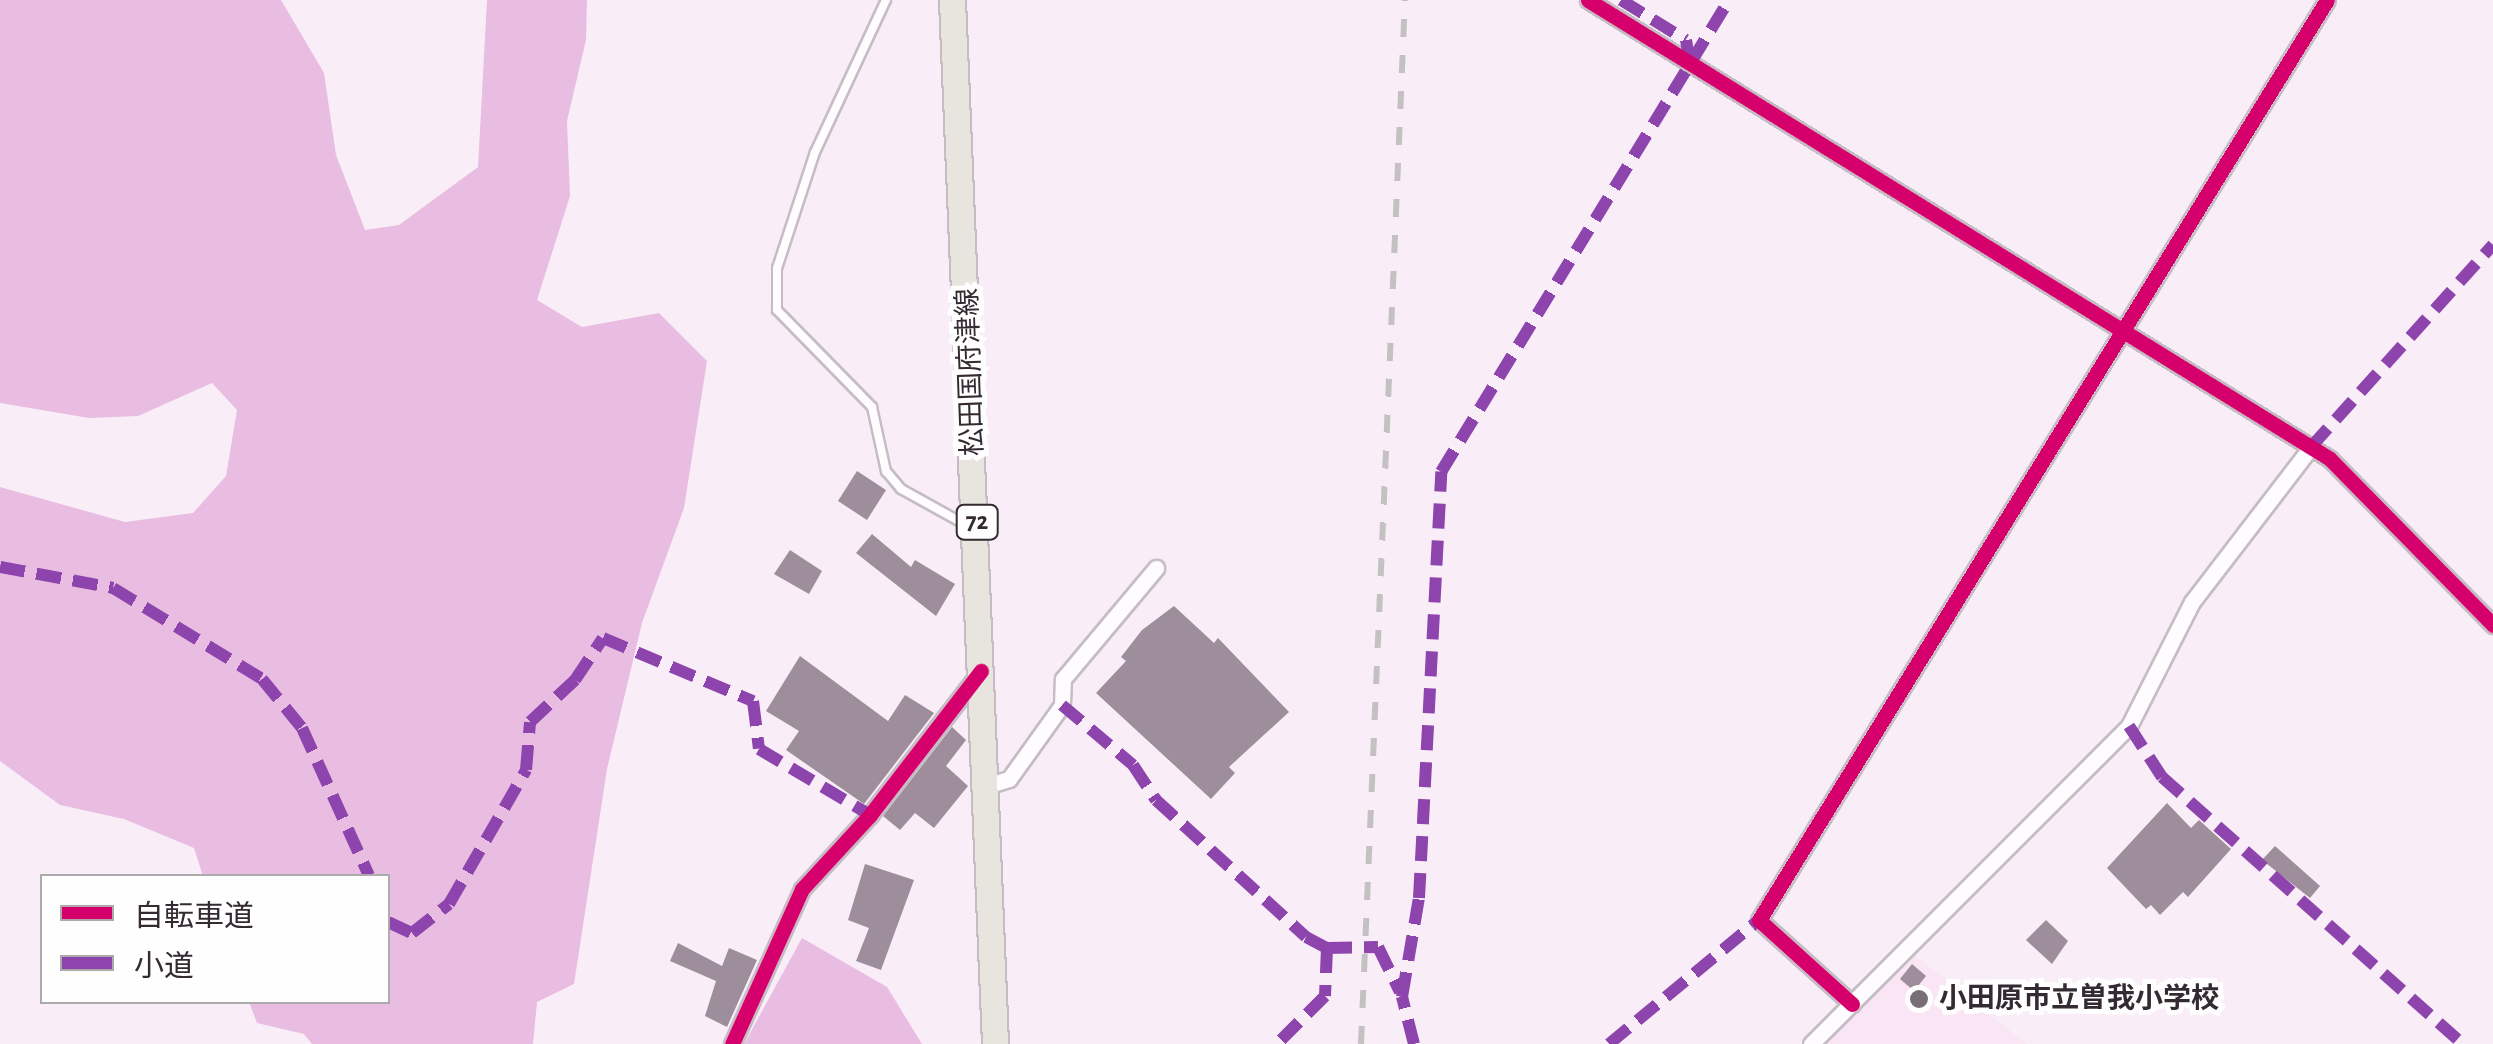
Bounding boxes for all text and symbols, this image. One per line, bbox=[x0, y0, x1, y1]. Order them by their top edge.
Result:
street label: 松田国府津線 bbox=[951, 287, 991, 457]
road number: 72 bbox=[954, 502, 1000, 542]
legend bbox=[40, 874, 390, 1004]
text: 自転車道 bbox=[134, 902, 254, 932]
text: 小道 bbox=[134, 952, 194, 982]
place label: 小田原市立曽我小学校 bbox=[1939, 982, 2219, 1016]
marker: 小田原市立曽我小学校 bbox=[1908, 988, 1930, 1010]

